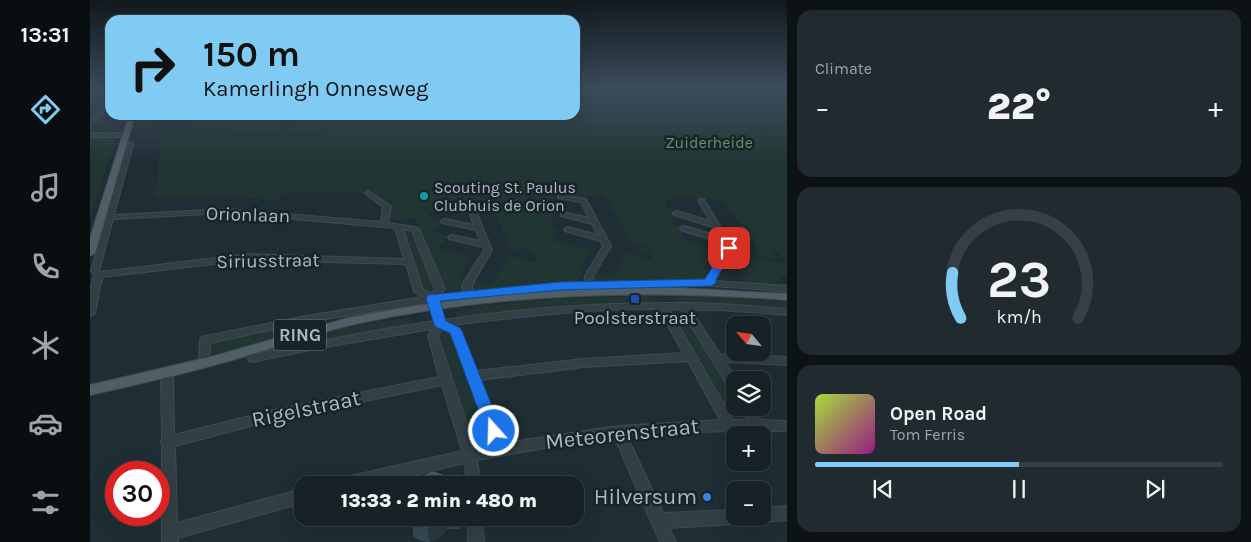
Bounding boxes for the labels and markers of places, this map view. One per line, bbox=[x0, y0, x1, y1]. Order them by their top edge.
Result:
place label: Scouting St. Paulus Clubhuis de Orion bbox=[434, 178, 576, 215]
marker: Scouting St. Paulus Clubhuis de Orion bbox=[418, 190, 430, 202]
pin bbox=[708, 227, 750, 269]
marker: Poolsterstraat bbox=[629, 293, 641, 305]
place label: Poolsterstraat bbox=[574, 307, 696, 329]
place label: Hilversum bbox=[594, 484, 697, 510]
marker: Hilversum bbox=[701, 491, 713, 503]

